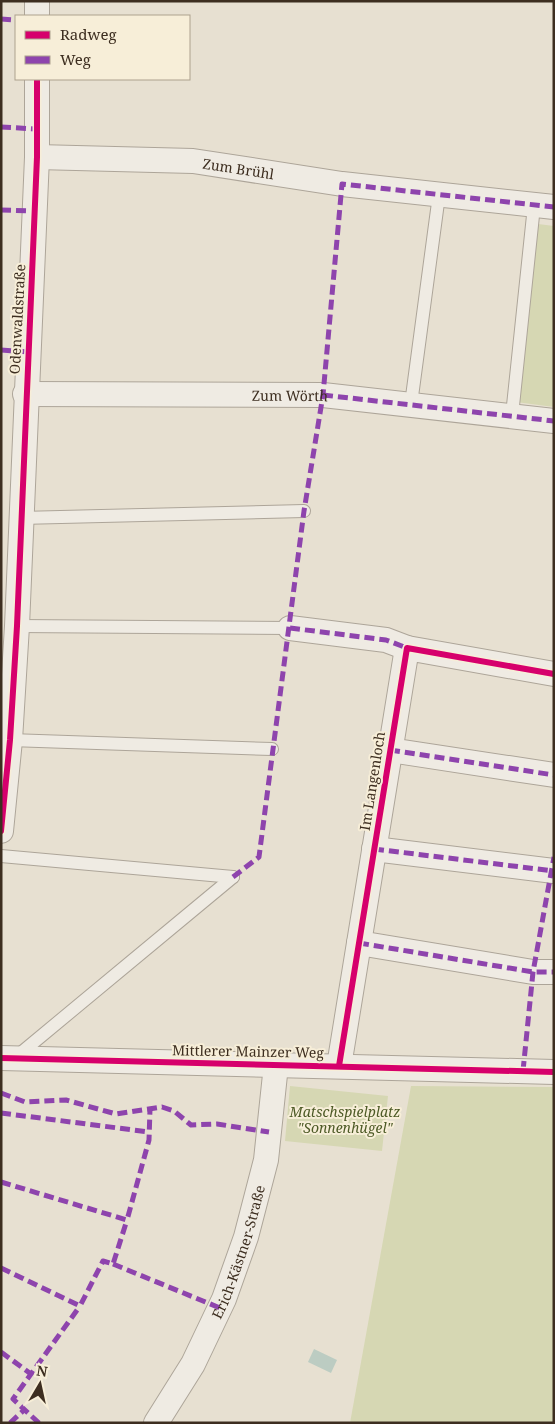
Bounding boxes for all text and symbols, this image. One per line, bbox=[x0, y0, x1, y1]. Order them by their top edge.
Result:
legend bbox=[15, 15, 190, 80]
text: Radweg bbox=[60, 24, 117, 44]
text: Weg bbox=[60, 49, 91, 69]
street label: Zum Brühl bbox=[201, 153, 276, 183]
street label: Odenwaldstraße bbox=[5, 263, 29, 375]
street label: Zum Wörth bbox=[252, 385, 329, 405]
street label: Im Langenloch bbox=[355, 730, 389, 832]
street label: Mittlerer Mainzer Weg bbox=[172, 1040, 325, 1062]
park label: Matschspielplatz "Sonnenhügel" bbox=[289, 1102, 400, 1137]
street label: Erich-Kästner-Straße bbox=[207, 1183, 269, 1322]
north arrow bbox=[15, 1359, 65, 1409]
text: N bbox=[35, 1360, 49, 1381]

